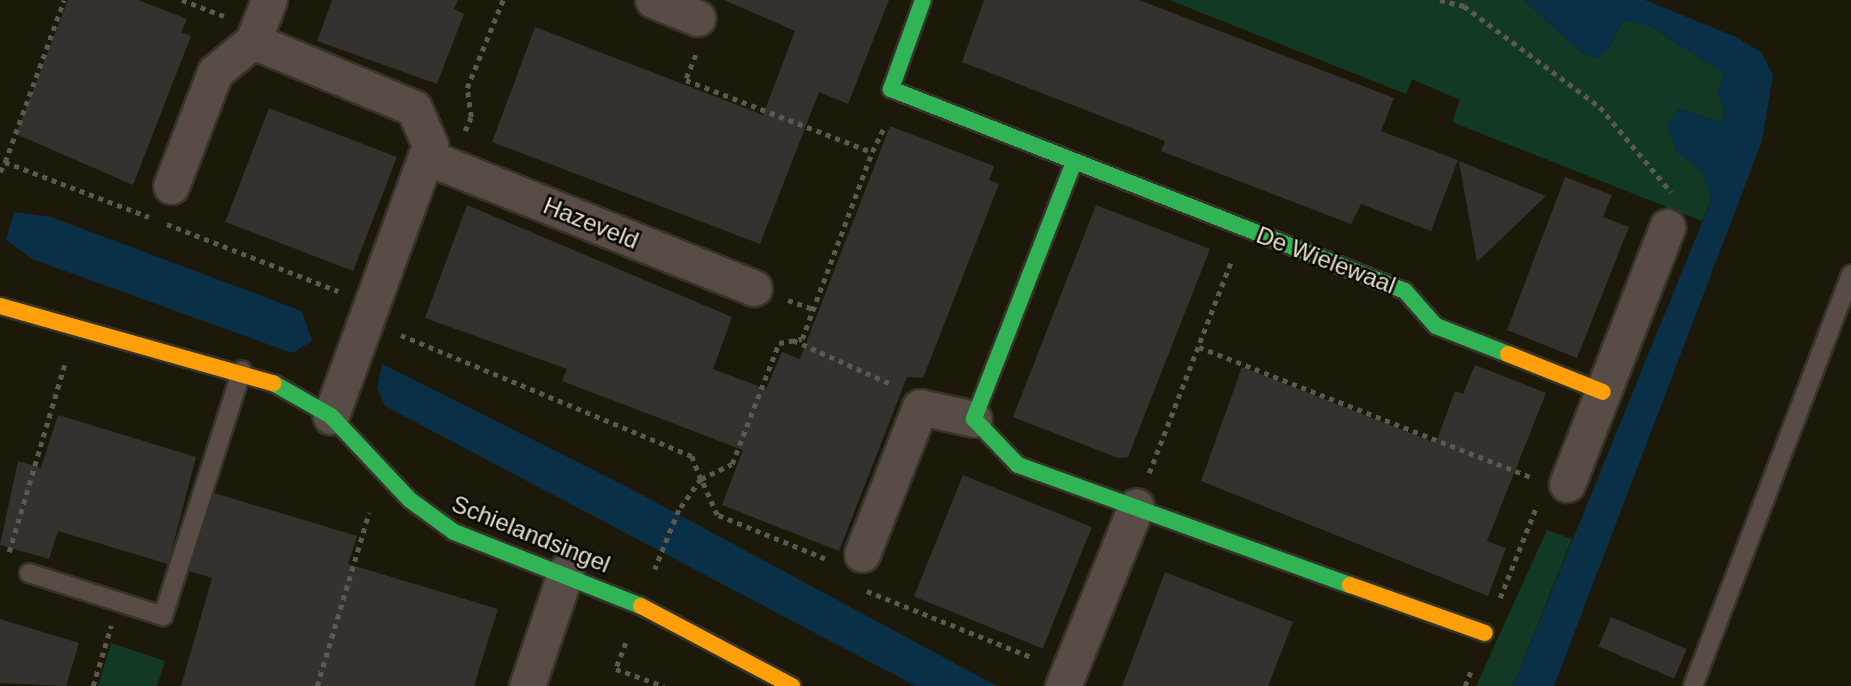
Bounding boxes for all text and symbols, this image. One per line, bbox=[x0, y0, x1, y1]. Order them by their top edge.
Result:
street label: Hazeveld bbox=[539, 191, 643, 255]
street label: De Wielewaal bbox=[1252, 220, 1400, 300]
street label: Schielandsingel bbox=[448, 489, 614, 579]

